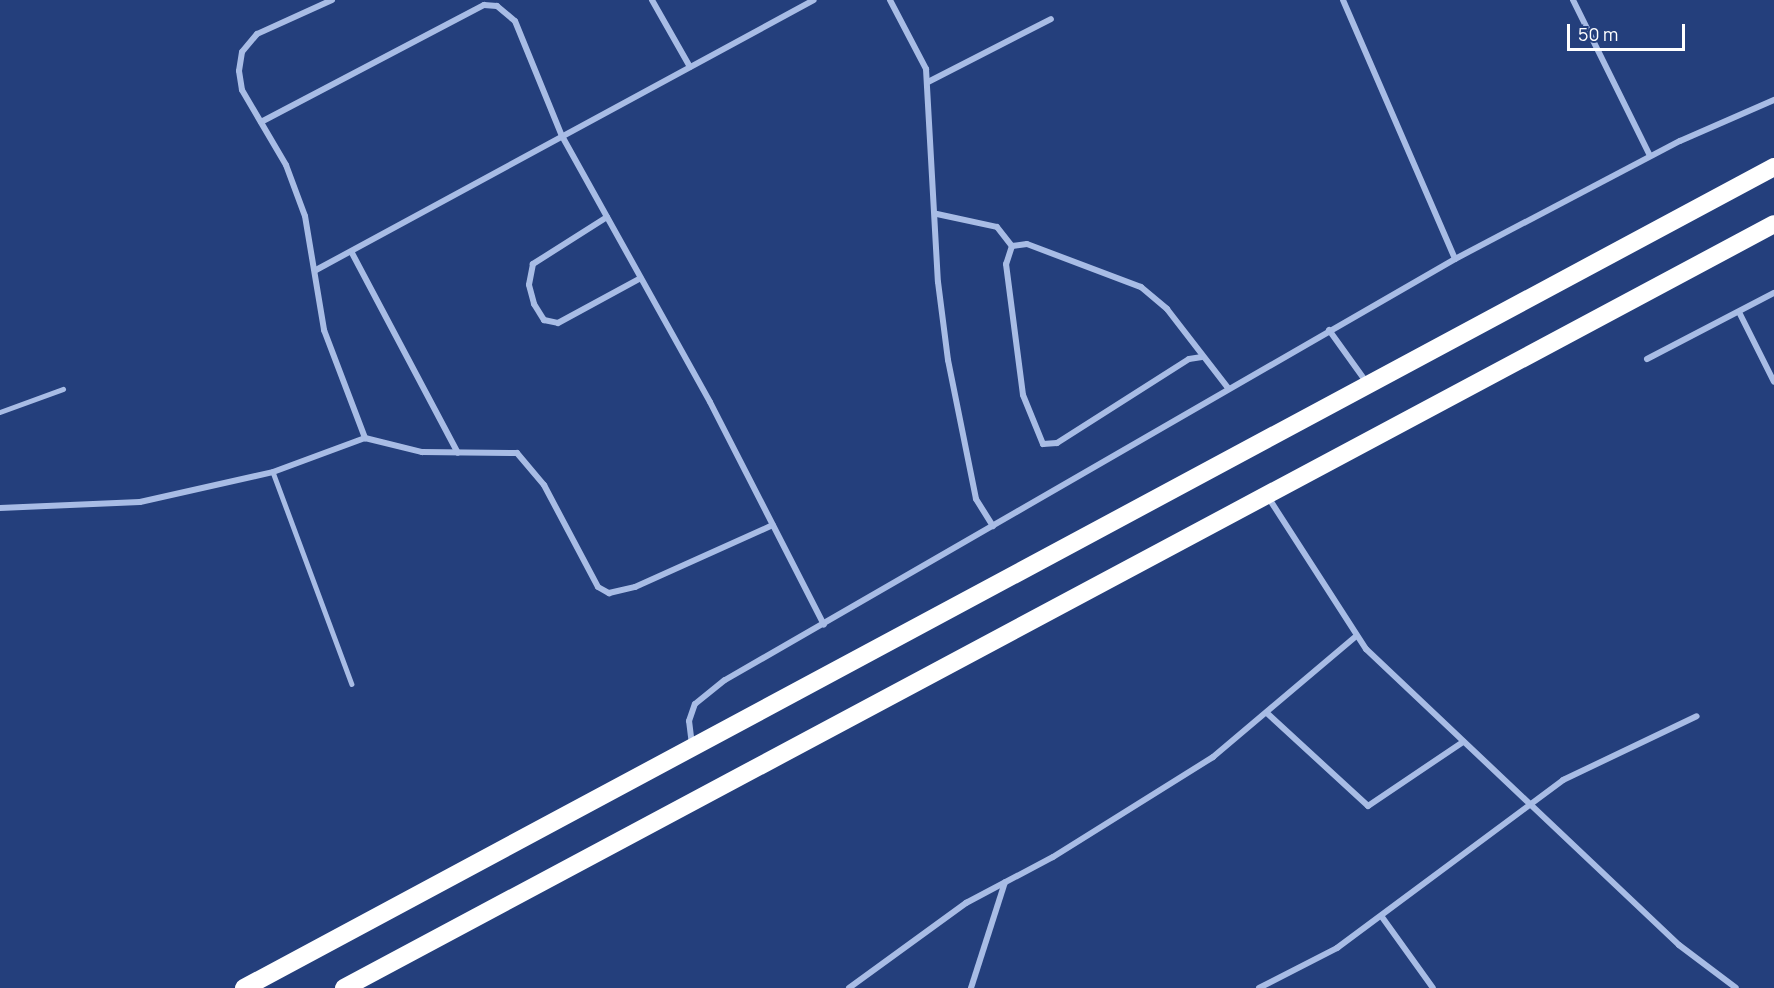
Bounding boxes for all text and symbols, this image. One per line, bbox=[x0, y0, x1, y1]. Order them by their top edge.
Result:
scale bar bbox=[1570, 12, 1688, 50]
text: 50 m bbox=[1578, 22, 1618, 46]

